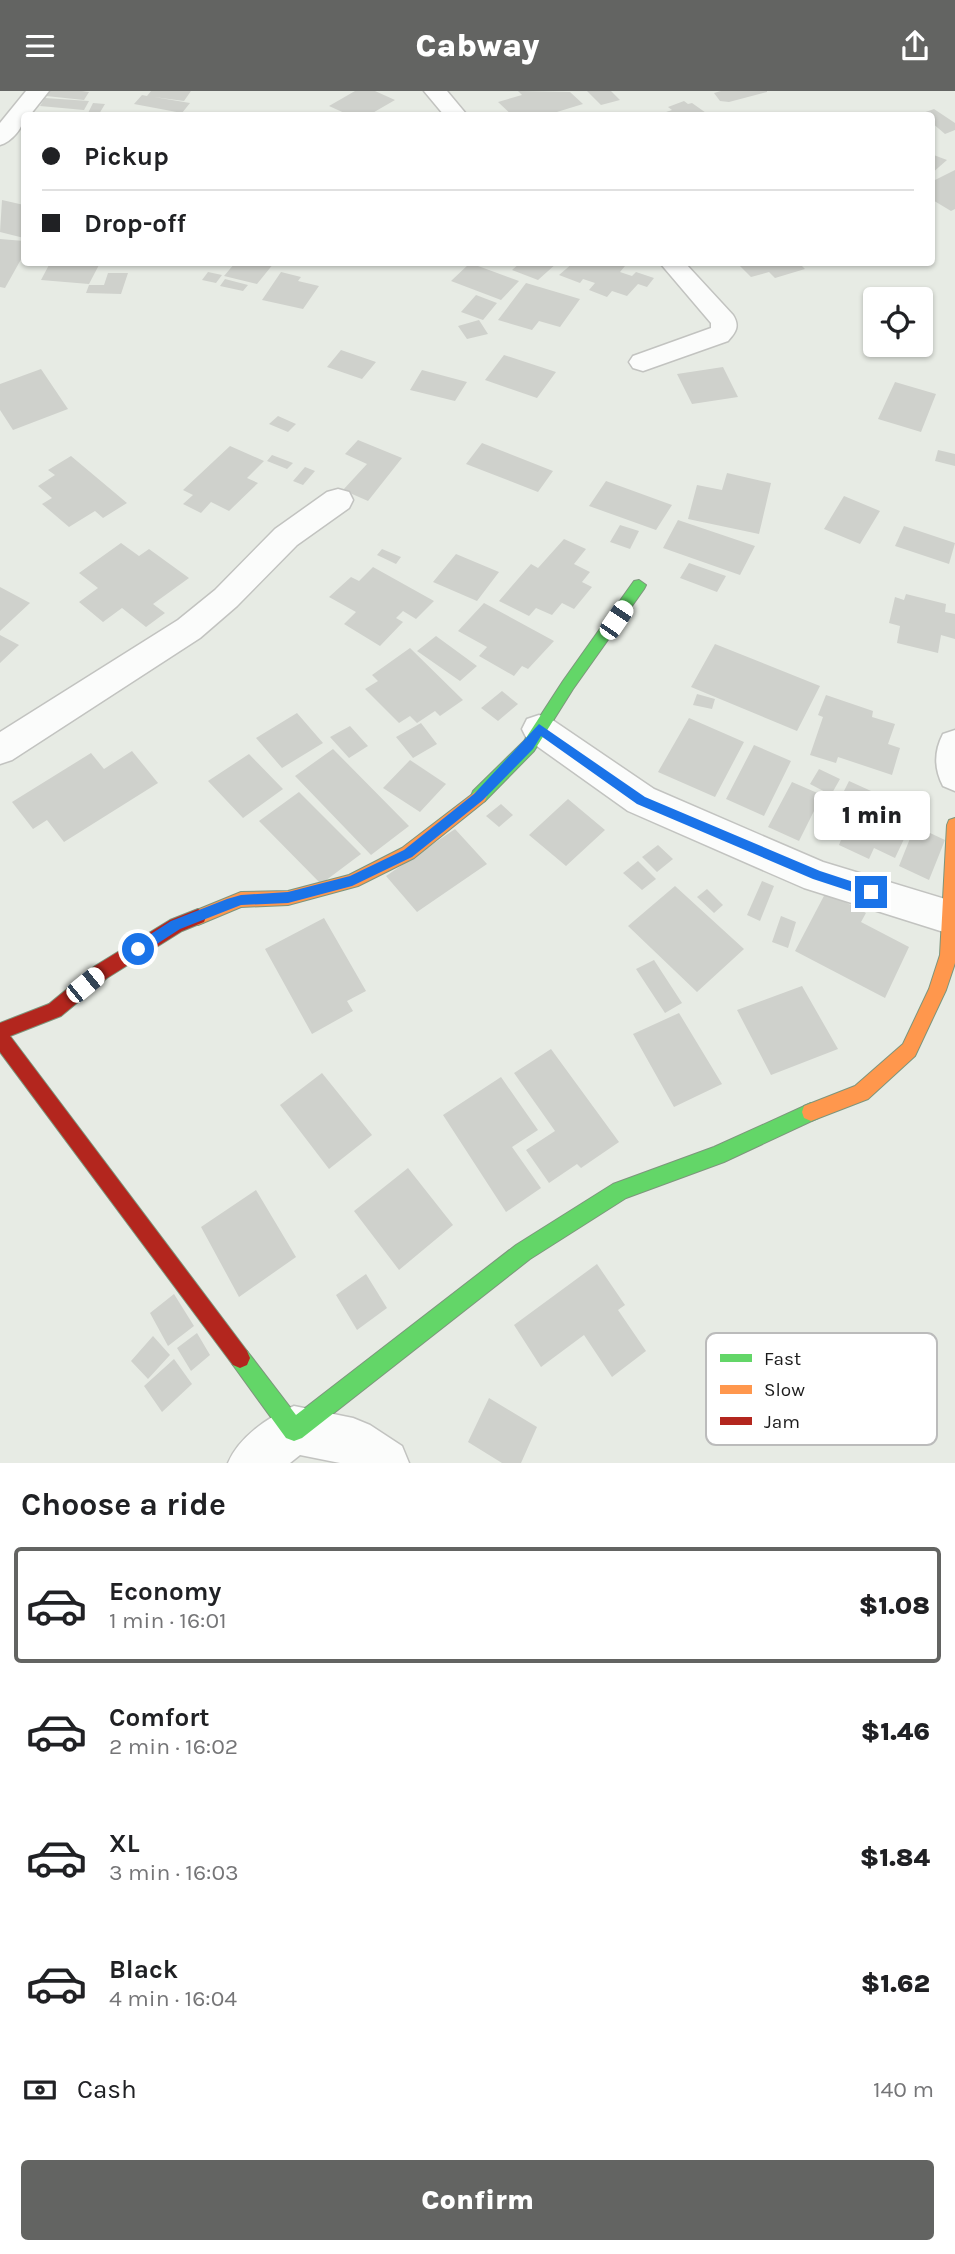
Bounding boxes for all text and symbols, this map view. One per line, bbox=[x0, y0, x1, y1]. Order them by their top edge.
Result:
icon: menu bbox=[21, 27, 59, 65]
text: Cabway bbox=[416, 27, 539, 64]
icon: share bbox=[896, 27, 934, 65]
text: Pickup bbox=[84, 141, 169, 172]
text: Drop-off bbox=[84, 208, 186, 239]
map controls bbox=[863, 287, 933, 357]
button: locate bbox=[863, 287, 933, 357]
car bbox=[596, 597, 637, 643]
callout: 1 min bbox=[813, 791, 929, 839]
text: 1 min bbox=[842, 802, 902, 829]
route end bbox=[855, 876, 887, 908]
route start bbox=[122, 933, 154, 965]
car bbox=[63, 964, 108, 1006]
legend bbox=[706, 1333, 937, 1445]
text: Fast bbox=[764, 1348, 801, 1370]
text: Slow bbox=[764, 1379, 805, 1401]
text: Jam bbox=[764, 1411, 800, 1433]
text: Choose a ride bbox=[21, 1486, 226, 1523]
icon: car bbox=[25, 1574, 88, 1637]
text: Economy bbox=[109, 1576, 221, 1607]
text: $1.08 bbox=[859, 1590, 930, 1621]
text: 1 min · 16:01 bbox=[109, 1607, 227, 1634]
icon: car bbox=[25, 1700, 88, 1763]
text: Comfort bbox=[109, 1702, 210, 1733]
text: $1.46 bbox=[861, 1716, 930, 1747]
text: 2 min · 16:02 bbox=[109, 1733, 238, 1760]
icon: car bbox=[25, 1826, 88, 1889]
text: XL bbox=[109, 1828, 140, 1859]
text: $1.84 bbox=[860, 1842, 930, 1873]
text: 3 min · 16:03 bbox=[109, 1859, 239, 1886]
icon: car bbox=[25, 1952, 88, 2015]
text: Black bbox=[109, 1954, 178, 1985]
text: $1.62 bbox=[861, 1968, 930, 1999]
text: 4 min · 16:04 bbox=[109, 1985, 237, 2012]
icon: cash bbox=[21, 2071, 59, 2109]
text: Cash bbox=[77, 2074, 137, 2105]
text: 140 m bbox=[873, 2076, 934, 2103]
button: Confirm bbox=[21, 2160, 934, 2240]

